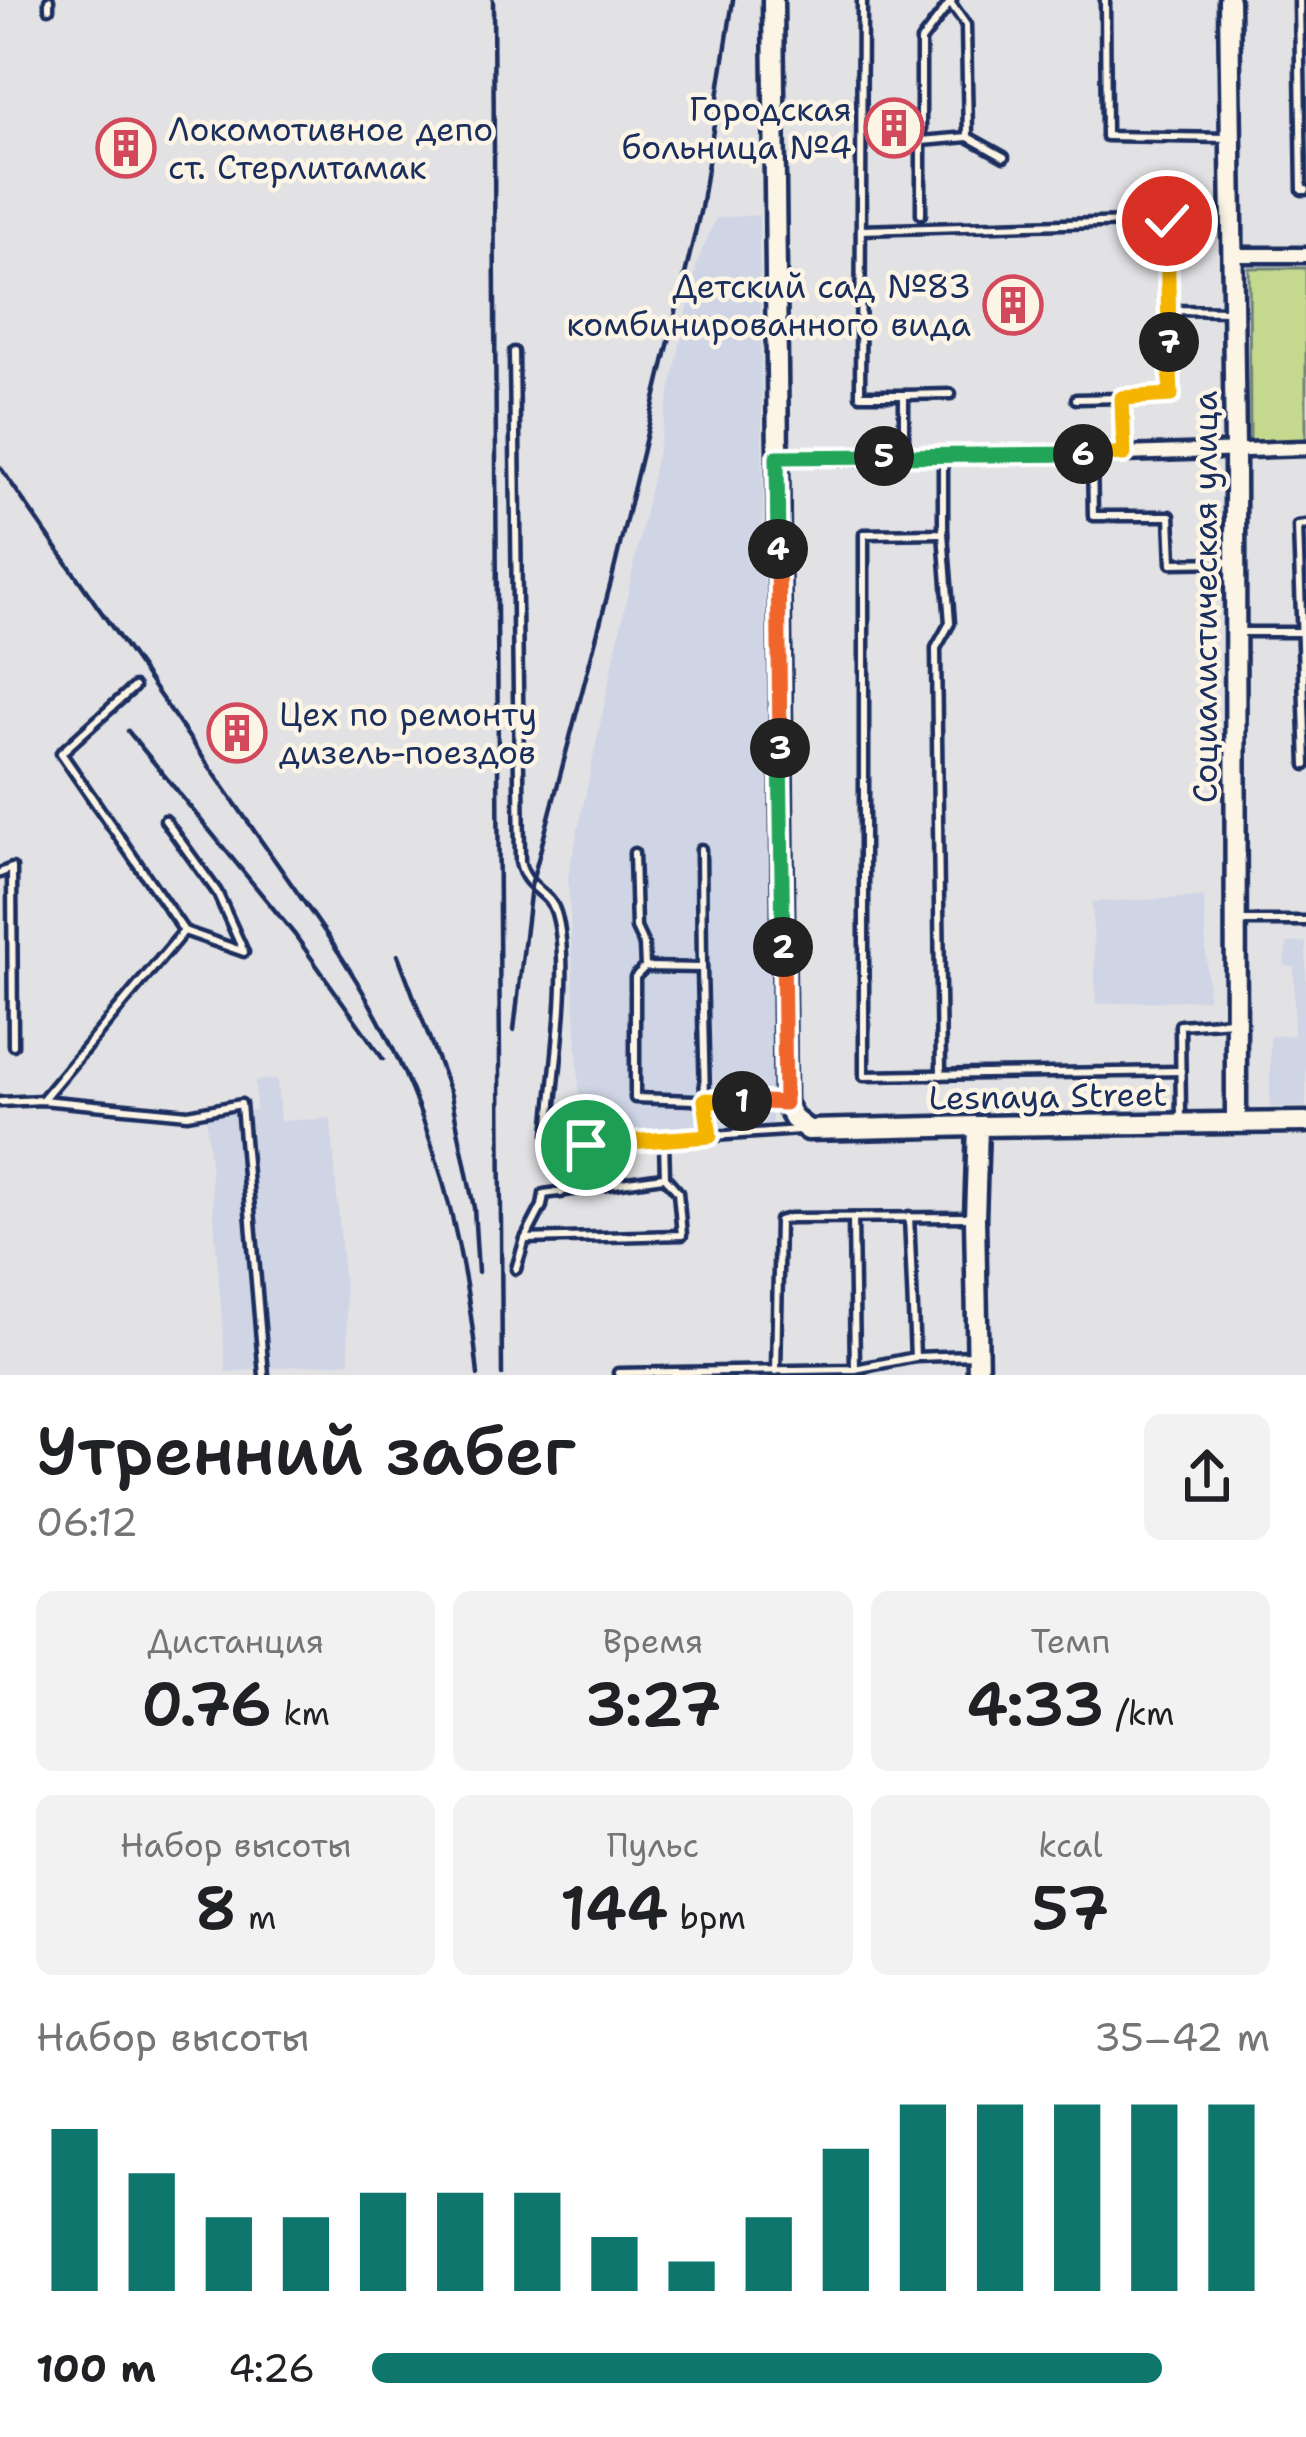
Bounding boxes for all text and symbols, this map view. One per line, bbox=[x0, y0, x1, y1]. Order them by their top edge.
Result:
place label: Городская больница №4 bbox=[621, 87, 852, 170]
building icon: Городская больница №4 bbox=[863, 97, 925, 159]
place label: Локомотивное депо ст. Стерлитамак bbox=[168, 107, 493, 190]
building icon: Локомотивное депо ст. Стерлитамак bbox=[95, 117, 157, 179]
pin bbox=[1116, 170, 1218, 272]
icon: check bbox=[1134, 188, 1200, 254]
place label: Детский сад №83 комбинированного вида bbox=[567, 264, 971, 347]
building icon: Детский сад №83 комбинированного вида bbox=[982, 274, 1044, 336]
pin: 7 bbox=[1139, 312, 1199, 372]
text: 7 bbox=[1157, 319, 1181, 364]
street label: Социалистическая улица bbox=[1183, 391, 1228, 803]
pin: 6 bbox=[1053, 424, 1113, 484]
pin: 5 bbox=[854, 426, 914, 486]
text: 6 bbox=[1071, 431, 1095, 476]
text: 5 bbox=[874, 433, 894, 478]
pin: 4 bbox=[748, 519, 808, 579]
text: 4 bbox=[766, 526, 790, 571]
place label: Цех по ремонту дизель-поездов bbox=[279, 692, 537, 775]
building icon: Цех по ремонту дизель-поездов bbox=[206, 702, 268, 764]
pin: 3 bbox=[750, 718, 810, 778]
text: 3 bbox=[768, 725, 792, 770]
pin: 2 bbox=[753, 917, 813, 977]
text: 2 bbox=[771, 924, 795, 969]
pin: 1 bbox=[712, 1071, 772, 1131]
street label: Lesnaya Street bbox=[928, 1071, 1168, 1121]
text: 1 bbox=[734, 1078, 750, 1123]
pin bbox=[535, 1094, 637, 1196]
icon: arrive bbox=[553, 1112, 619, 1178]
text: Утренний забег bbox=[36, 1407, 576, 1495]
button: share bbox=[1144, 1414, 1270, 1540]
text: 06:12 bbox=[36, 1496, 138, 1548]
text: Дистанция bbox=[147, 1619, 324, 1664]
text: Время bbox=[603, 1619, 703, 1664]
text: Темп bbox=[1030, 1619, 1110, 1664]
text: 0.76 bbox=[141, 1664, 272, 1744]
text: 3:27 bbox=[584, 1664, 722, 1744]
text: 4:33 bbox=[966, 1664, 1104, 1744]
text: km bbox=[272, 1691, 330, 1736]
text: /km bbox=[1104, 1691, 1174, 1736]
text: Набор высоты bbox=[120, 1823, 351, 1868]
text: Пульс bbox=[607, 1823, 699, 1868]
text: kcal bbox=[1038, 1823, 1102, 1868]
text: 8 bbox=[195, 1868, 237, 1948]
text: 144 bbox=[560, 1868, 668, 1948]
text: 57 bbox=[1032, 1868, 1109, 1948]
text: m bbox=[237, 1895, 277, 1940]
text: bpm bbox=[668, 1895, 746, 1940]
text: Набор высоты bbox=[36, 2011, 310, 2063]
text: 35–42 m bbox=[1094, 2011, 1270, 2063]
text: 100 m bbox=[36, 2342, 156, 2394]
text: 4:26 bbox=[228, 2342, 315, 2394]

